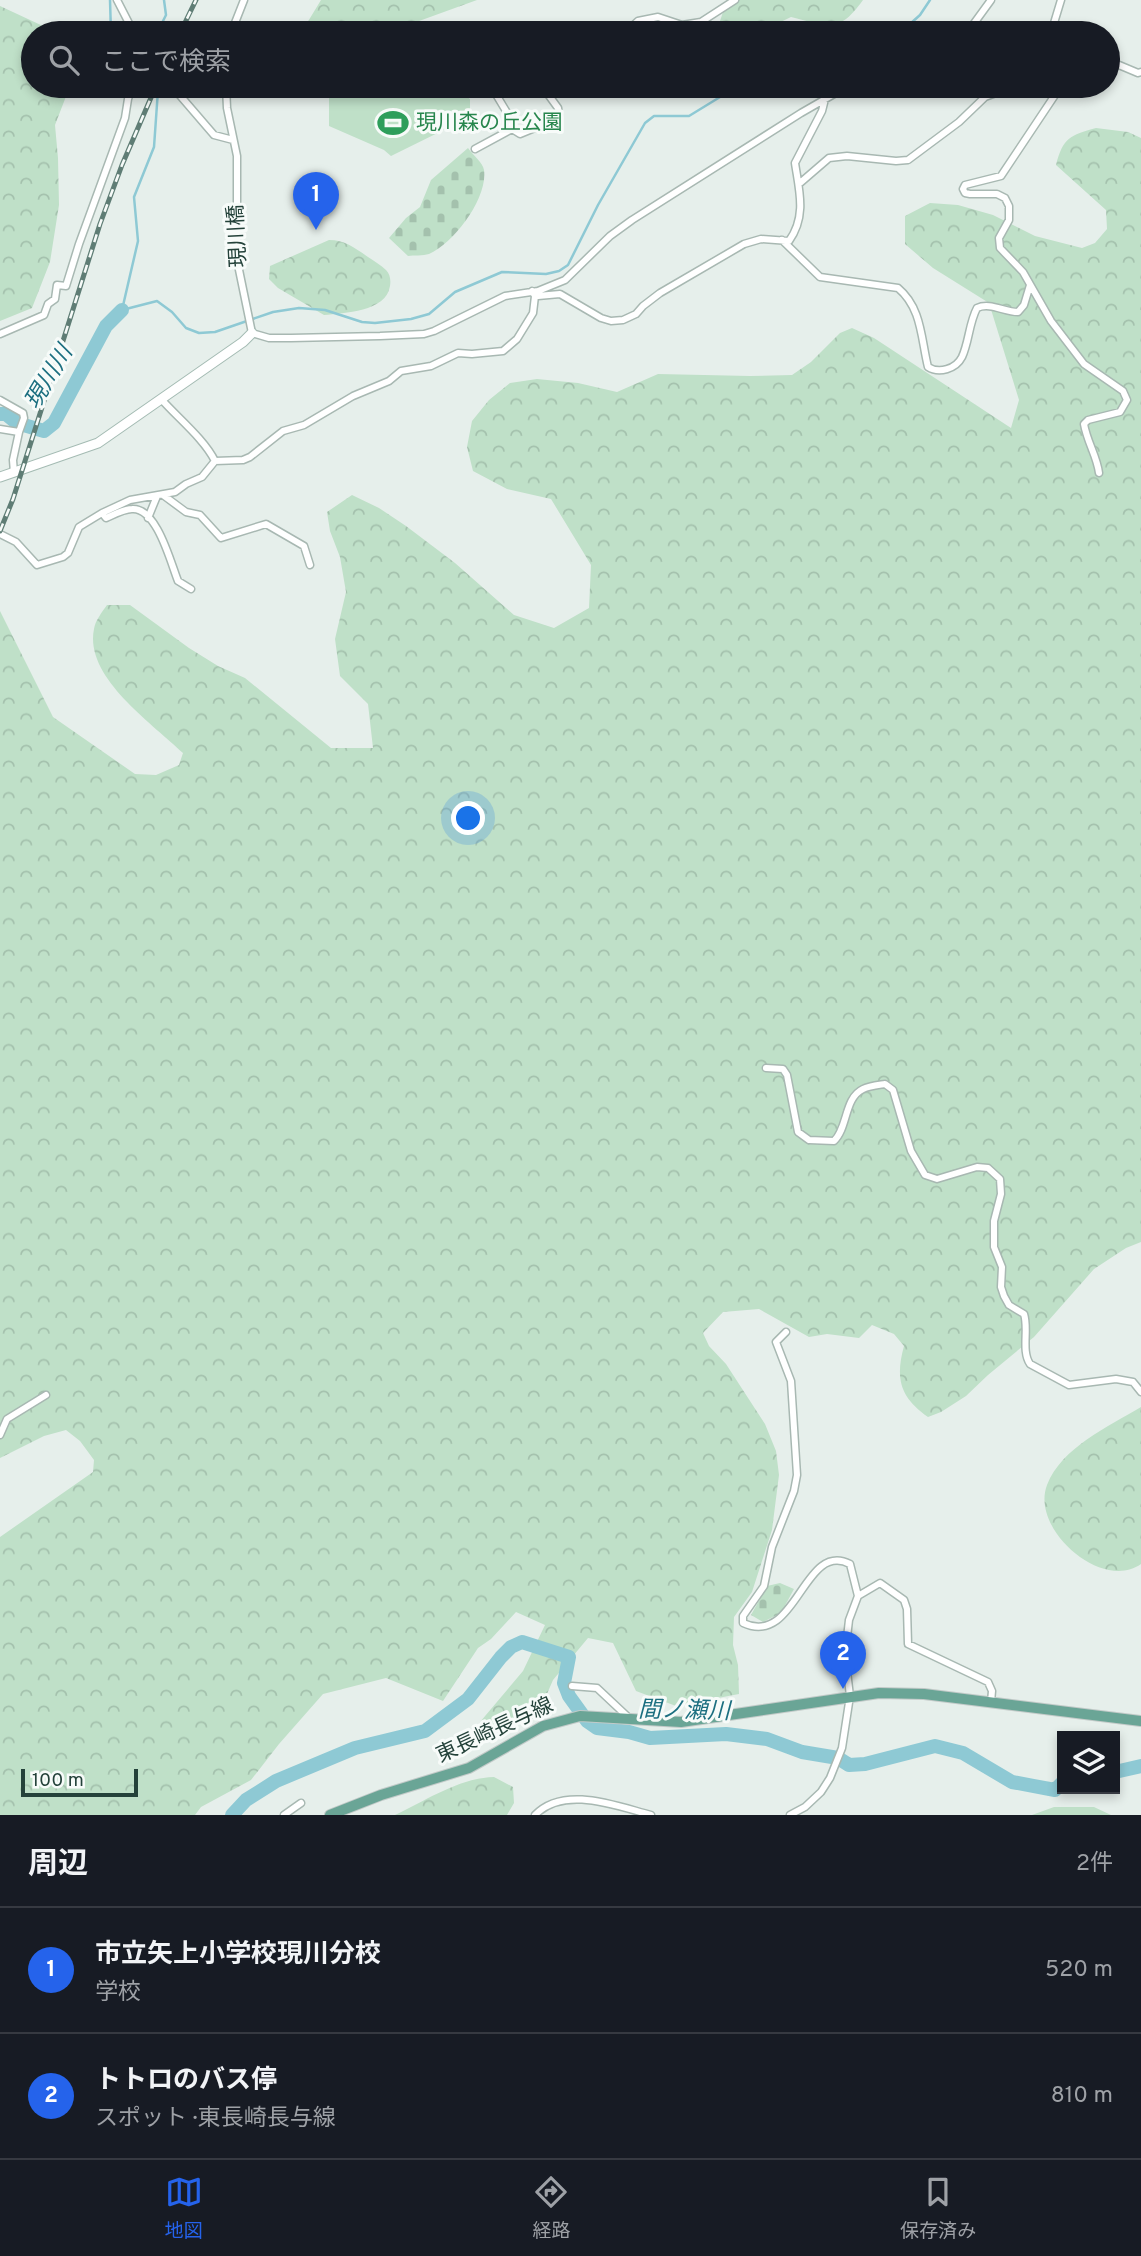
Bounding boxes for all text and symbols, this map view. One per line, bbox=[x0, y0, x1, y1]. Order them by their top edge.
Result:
search box bbox=[21, 21, 1120, 98]
icon: search bbox=[45, 41, 83, 79]
text: ここで検索 bbox=[101, 47, 231, 80]
sports icon: 現川森の丘公園 bbox=[376, 106, 410, 140]
place label: 現川森の丘公園 bbox=[416, 110, 563, 137]
pin: 1 bbox=[293, 172, 339, 230]
street label: 現川橋 bbox=[223, 204, 253, 268]
water label: 現川川 bbox=[20, 338, 82, 415]
your location bbox=[451, 801, 485, 835]
pin: 2 bbox=[820, 1631, 866, 1689]
street label: 東長崎長与線 bbox=[432, 1692, 558, 1770]
water label: 間ノ瀬川 bbox=[638, 1697, 733, 1727]
map controls bbox=[1057, 1731, 1120, 1794]
button: layers bbox=[1057, 1731, 1120, 1794]
scale bar bbox=[21, 1766, 138, 1798]
text: 100 m bbox=[32, 1769, 84, 1793]
text: 周辺 bbox=[28, 1847, 88, 1884]
text: 2件 bbox=[1076, 1850, 1113, 1879]
text: 市立矢上小学校現川分校 bbox=[95, 1939, 381, 1972]
text: 1 bbox=[46, 1956, 56, 1985]
text: 520 m bbox=[1045, 1956, 1113, 1985]
text: 学校 bbox=[95, 1979, 141, 2008]
text: トトロのバス停 bbox=[95, 2065, 277, 2098]
text: 2 bbox=[44, 2082, 58, 2111]
text: 810 m bbox=[1051, 2082, 1113, 2111]
text: スポット · 東長崎長与線 bbox=[95, 2105, 336, 2134]
tab: 地図 bbox=[165, 2173, 203, 2244]
tab: 経路 bbox=[532, 2173, 570, 2244]
tab: 保存済み bbox=[900, 2173, 976, 2244]

